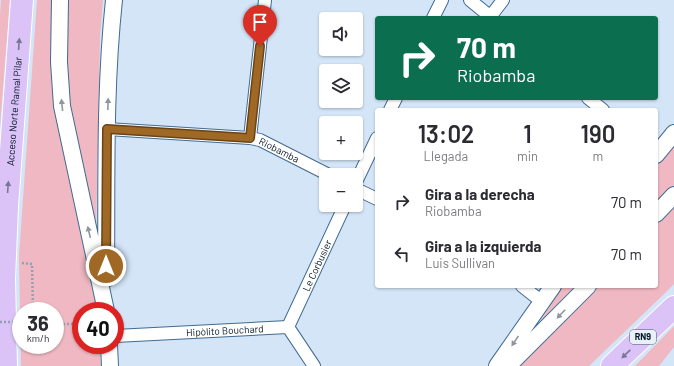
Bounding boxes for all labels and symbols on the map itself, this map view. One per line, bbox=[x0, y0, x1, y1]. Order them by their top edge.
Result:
pin bbox=[243, 5, 277, 46]
one-way arrow bbox=[15, 38, 22, 50]
street label: Acceso Norte Ramal Pilar bbox=[4, 56, 24, 166]
one-way arrow bbox=[105, 97, 111, 110]
one-way arrow bbox=[59, 99, 66, 111]
street label: Riobamba bbox=[257, 135, 301, 165]
one-way arrow bbox=[4, 181, 11, 193]
one-way arrow bbox=[86, 225, 92, 238]
street label: Le Corbusier bbox=[300, 237, 334, 293]
position arrow bbox=[85, 245, 127, 287]
speed limit sign: 40 bbox=[72, 302, 124, 354]
one-way arrow bbox=[556, 309, 566, 319]
street label: Hipòlito Bouchard bbox=[186, 322, 264, 338]
road number: RN9 bbox=[630, 330, 656, 344]
one-way arrow bbox=[511, 335, 518, 346]
one-way arrow bbox=[621, 349, 631, 358]

